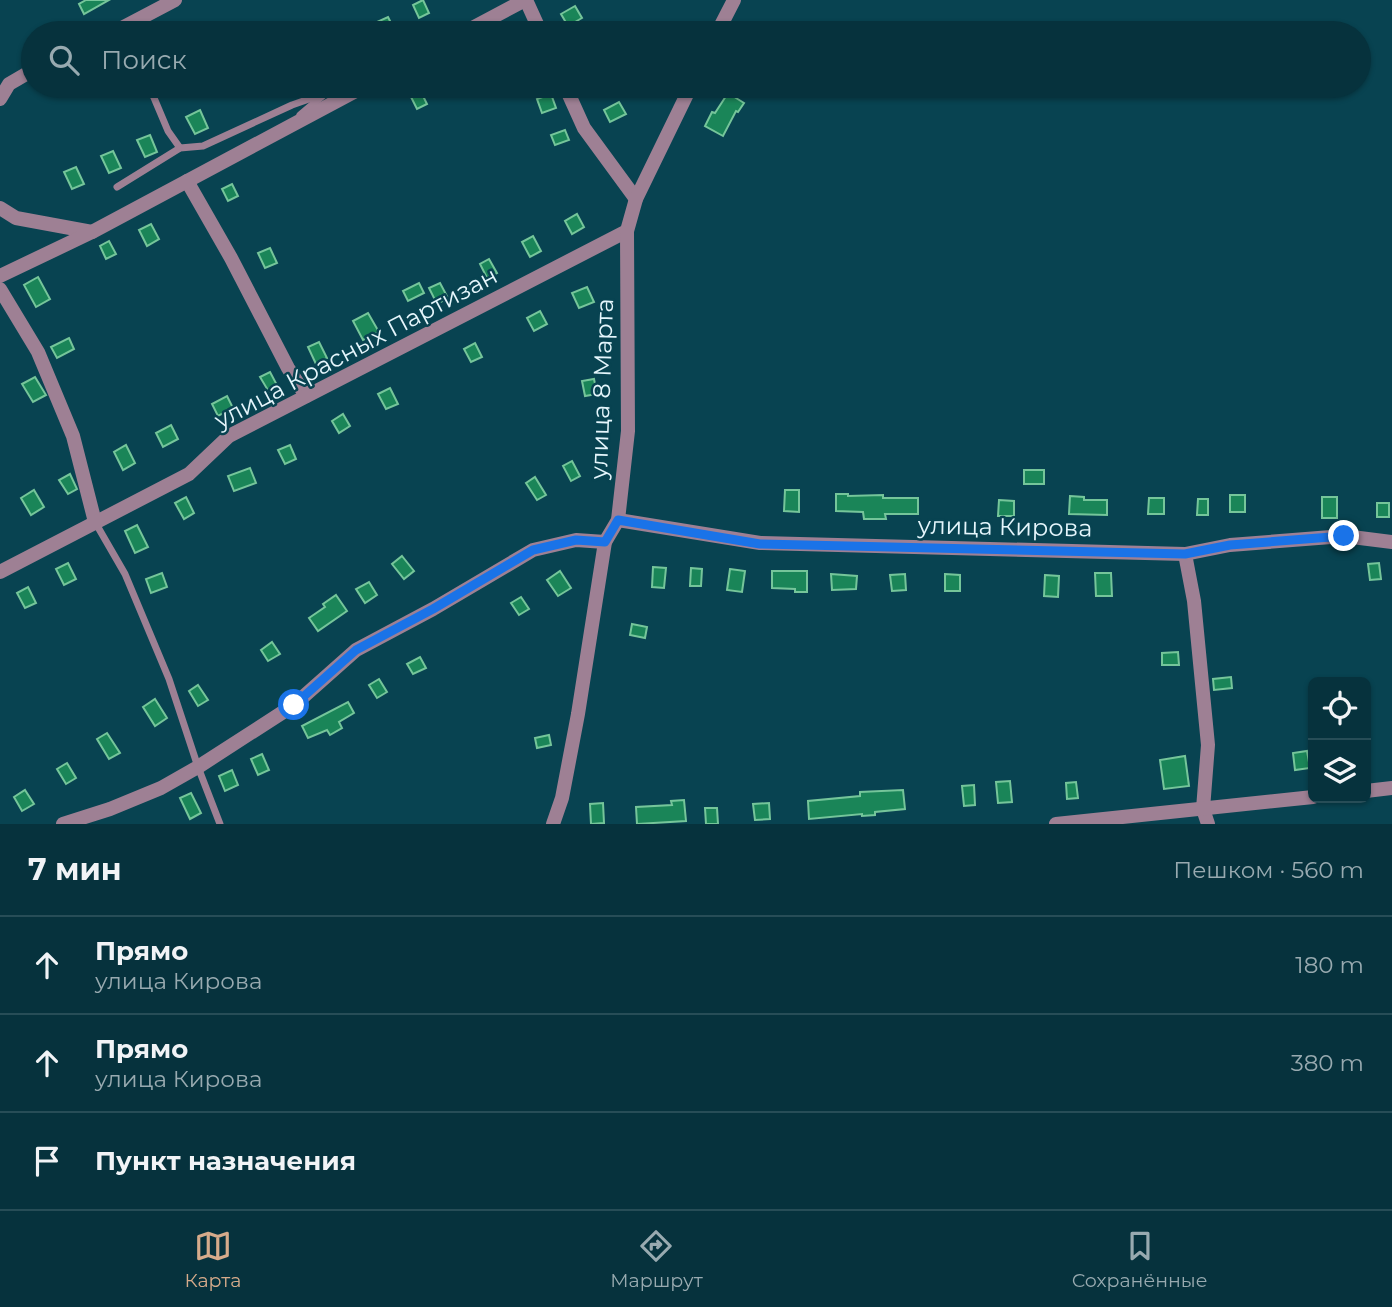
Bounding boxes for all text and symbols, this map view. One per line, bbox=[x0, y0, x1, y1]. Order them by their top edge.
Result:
search box bbox=[21, 21, 1371, 98]
icon: search bbox=[45, 41, 83, 79]
text: Поиск bbox=[101, 44, 187, 76]
street label: улица Красных Партизан bbox=[208, 261, 502, 435]
street label: улица 8 Марта bbox=[584, 298, 619, 481]
street label: улица Кирова bbox=[916, 510, 1093, 543]
route end bbox=[1328, 520, 1359, 551]
map controls bbox=[1308, 677, 1371, 803]
button: locate bbox=[1308, 677, 1371, 740]
route start bbox=[278, 689, 309, 720]
button: layers bbox=[1308, 740, 1371, 803]
text: 7 мин bbox=[28, 851, 122, 888]
text: Пешком · 560 m bbox=[1173, 856, 1364, 884]
text: Прямо bbox=[95, 935, 188, 967]
icon: ahead bbox=[28, 946, 66, 984]
text: 180 m bbox=[1295, 951, 1364, 979]
text: улица Кирова bbox=[95, 967, 262, 995]
text: Прямо bbox=[95, 1033, 188, 1065]
icon: ahead bbox=[28, 1044, 66, 1082]
text: 380 m bbox=[1291, 1049, 1364, 1077]
text: улица Кирова bbox=[95, 1065, 262, 1093]
icon: arrive bbox=[28, 1142, 66, 1180]
text: Пункт назначения bbox=[95, 1145, 356, 1177]
tab: Карта bbox=[184, 1227, 241, 1292]
tab: Маршрут bbox=[610, 1227, 703, 1292]
tab: Сохранённые bbox=[1072, 1227, 1208, 1292]

